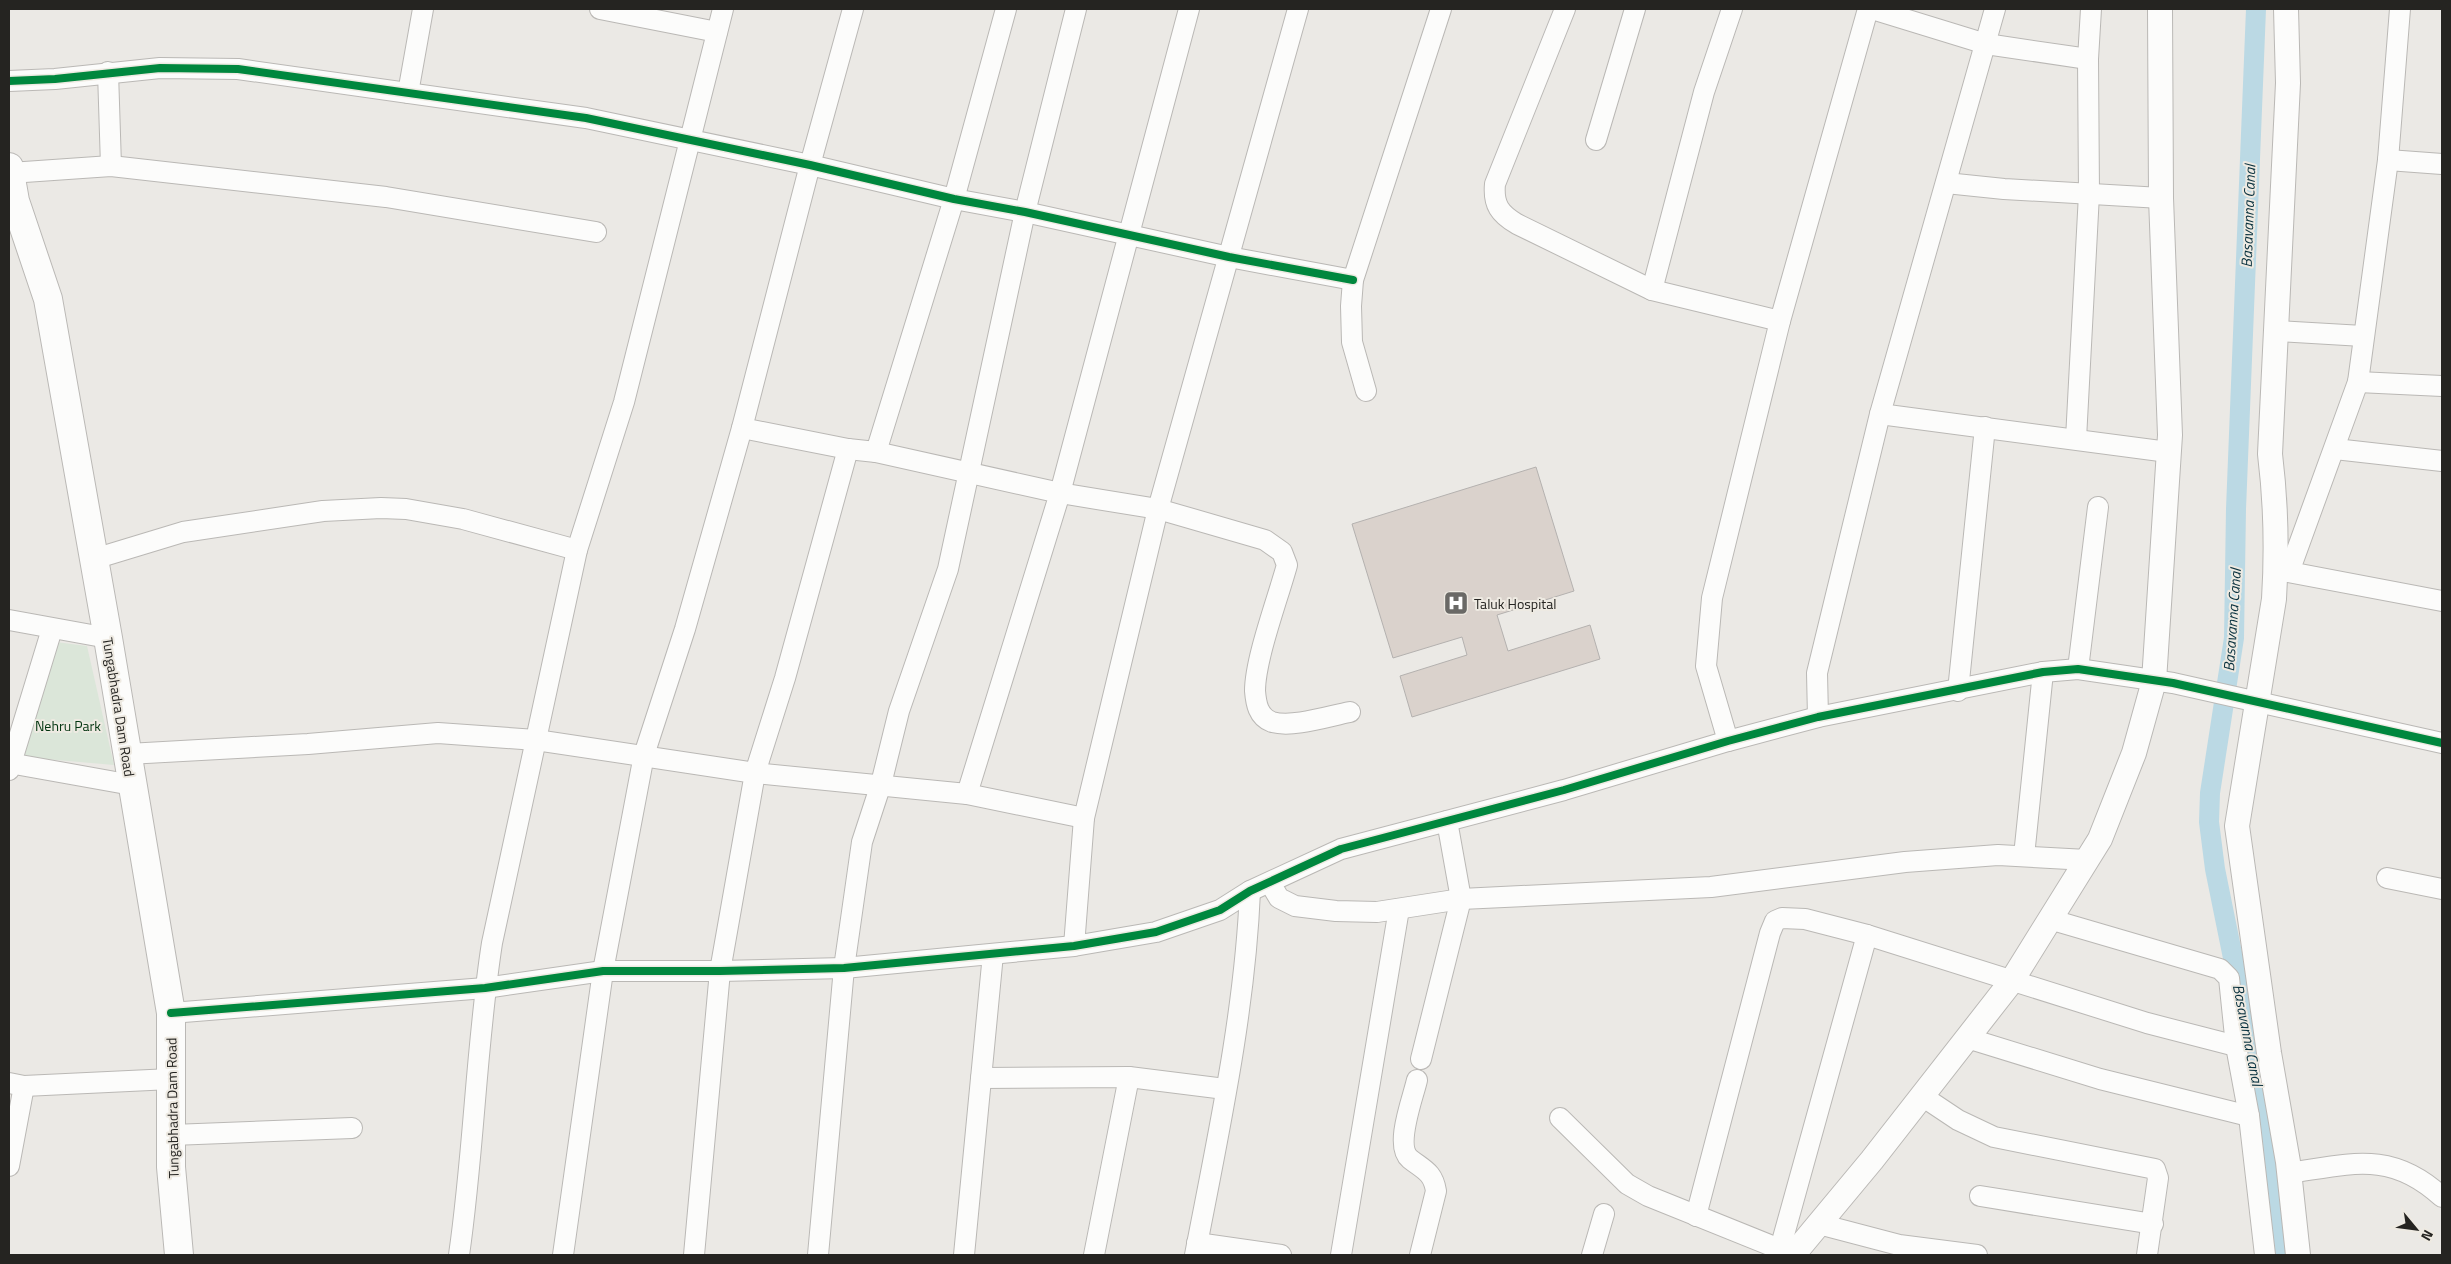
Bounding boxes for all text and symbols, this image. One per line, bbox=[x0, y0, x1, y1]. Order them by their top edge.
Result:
water label: Basavanna Canal bbox=[2235, 162, 2261, 268]
water label: Basavanna Canal bbox=[2217, 566, 2247, 672]
hospital icon: Taluk Hospital bbox=[1443, 590, 1469, 616]
place label: Taluk Hospital bbox=[1474, 593, 1556, 614]
street label: Tungabhadra Dam Road bbox=[98, 636, 140, 778]
park label: Nehru Park bbox=[35, 715, 101, 736]
water label: Basavanna Canal bbox=[2227, 982, 2269, 1090]
street label: Tungabhadra Dam Road bbox=[160, 1037, 184, 1179]
north arrow bbox=[2391, 1204, 2441, 1254]
text: N bbox=[2416, 1226, 2439, 1245]

